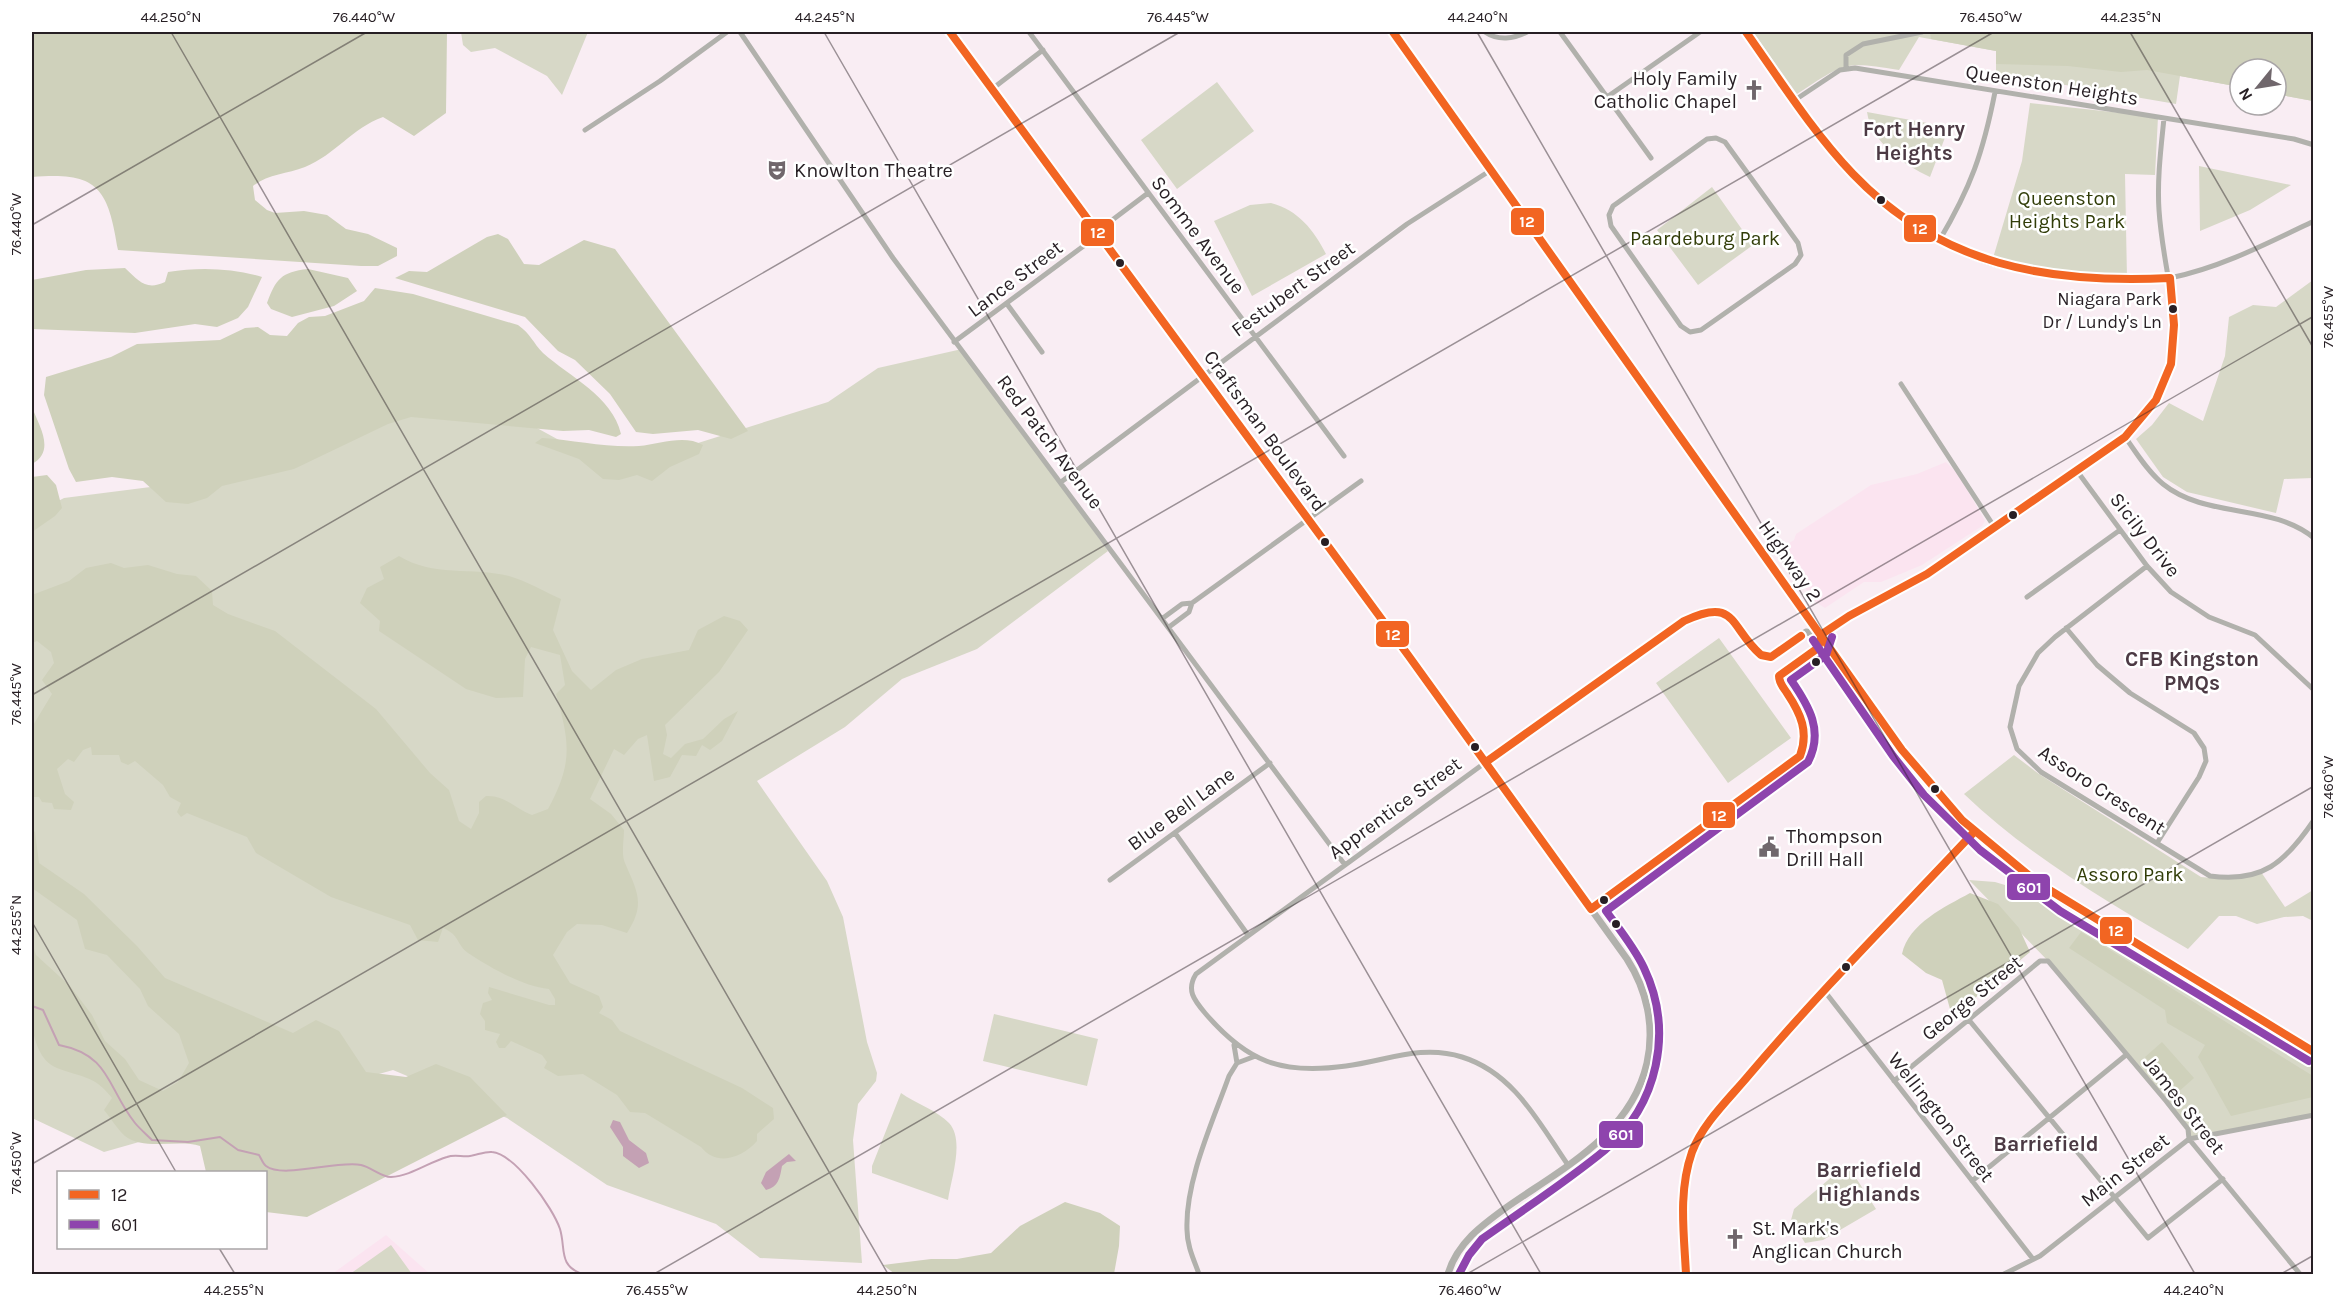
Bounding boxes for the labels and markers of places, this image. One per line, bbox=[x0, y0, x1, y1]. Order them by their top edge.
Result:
place label: Holy Family Catholic Chapel bbox=[1594, 67, 1737, 113]
church icon: Holy Family Catholic Chapel bbox=[1742, 78, 1766, 102]
theatre icon: Knowlton Theatre bbox=[765, 158, 789, 182]
place label: Knowlton Theatre bbox=[794, 159, 953, 182]
unlabelled marker bbox=[1875, 194, 1887, 206]
unlabelled marker bbox=[1114, 257, 1126, 269]
place label: Niagara Park Dr / Lundy's Ln bbox=[2043, 288, 2162, 333]
marker: Niagara Park Dr / Lundy's Ln bbox=[2167, 303, 2179, 315]
unlabelled marker bbox=[2007, 509, 2019, 521]
unlabelled marker bbox=[1319, 536, 1331, 548]
unlabelled marker bbox=[1810, 656, 1822, 668]
unlabelled marker bbox=[1469, 741, 1481, 753]
unlabelled marker bbox=[1929, 783, 1941, 795]
place label: Thompson Drill Hall bbox=[1786, 825, 1883, 871]
public building icon: Thompson Drill Hall bbox=[1757, 835, 1781, 859]
unlabelled marker bbox=[1598, 894, 1610, 906]
unlabelled marker bbox=[1610, 918, 1622, 930]
unlabelled marker bbox=[1840, 961, 1852, 973]
place label: St. Mark's Anglican Church bbox=[1752, 1217, 1903, 1263]
church icon: St. Mark's Anglican Church bbox=[1723, 1227, 1747, 1251]

